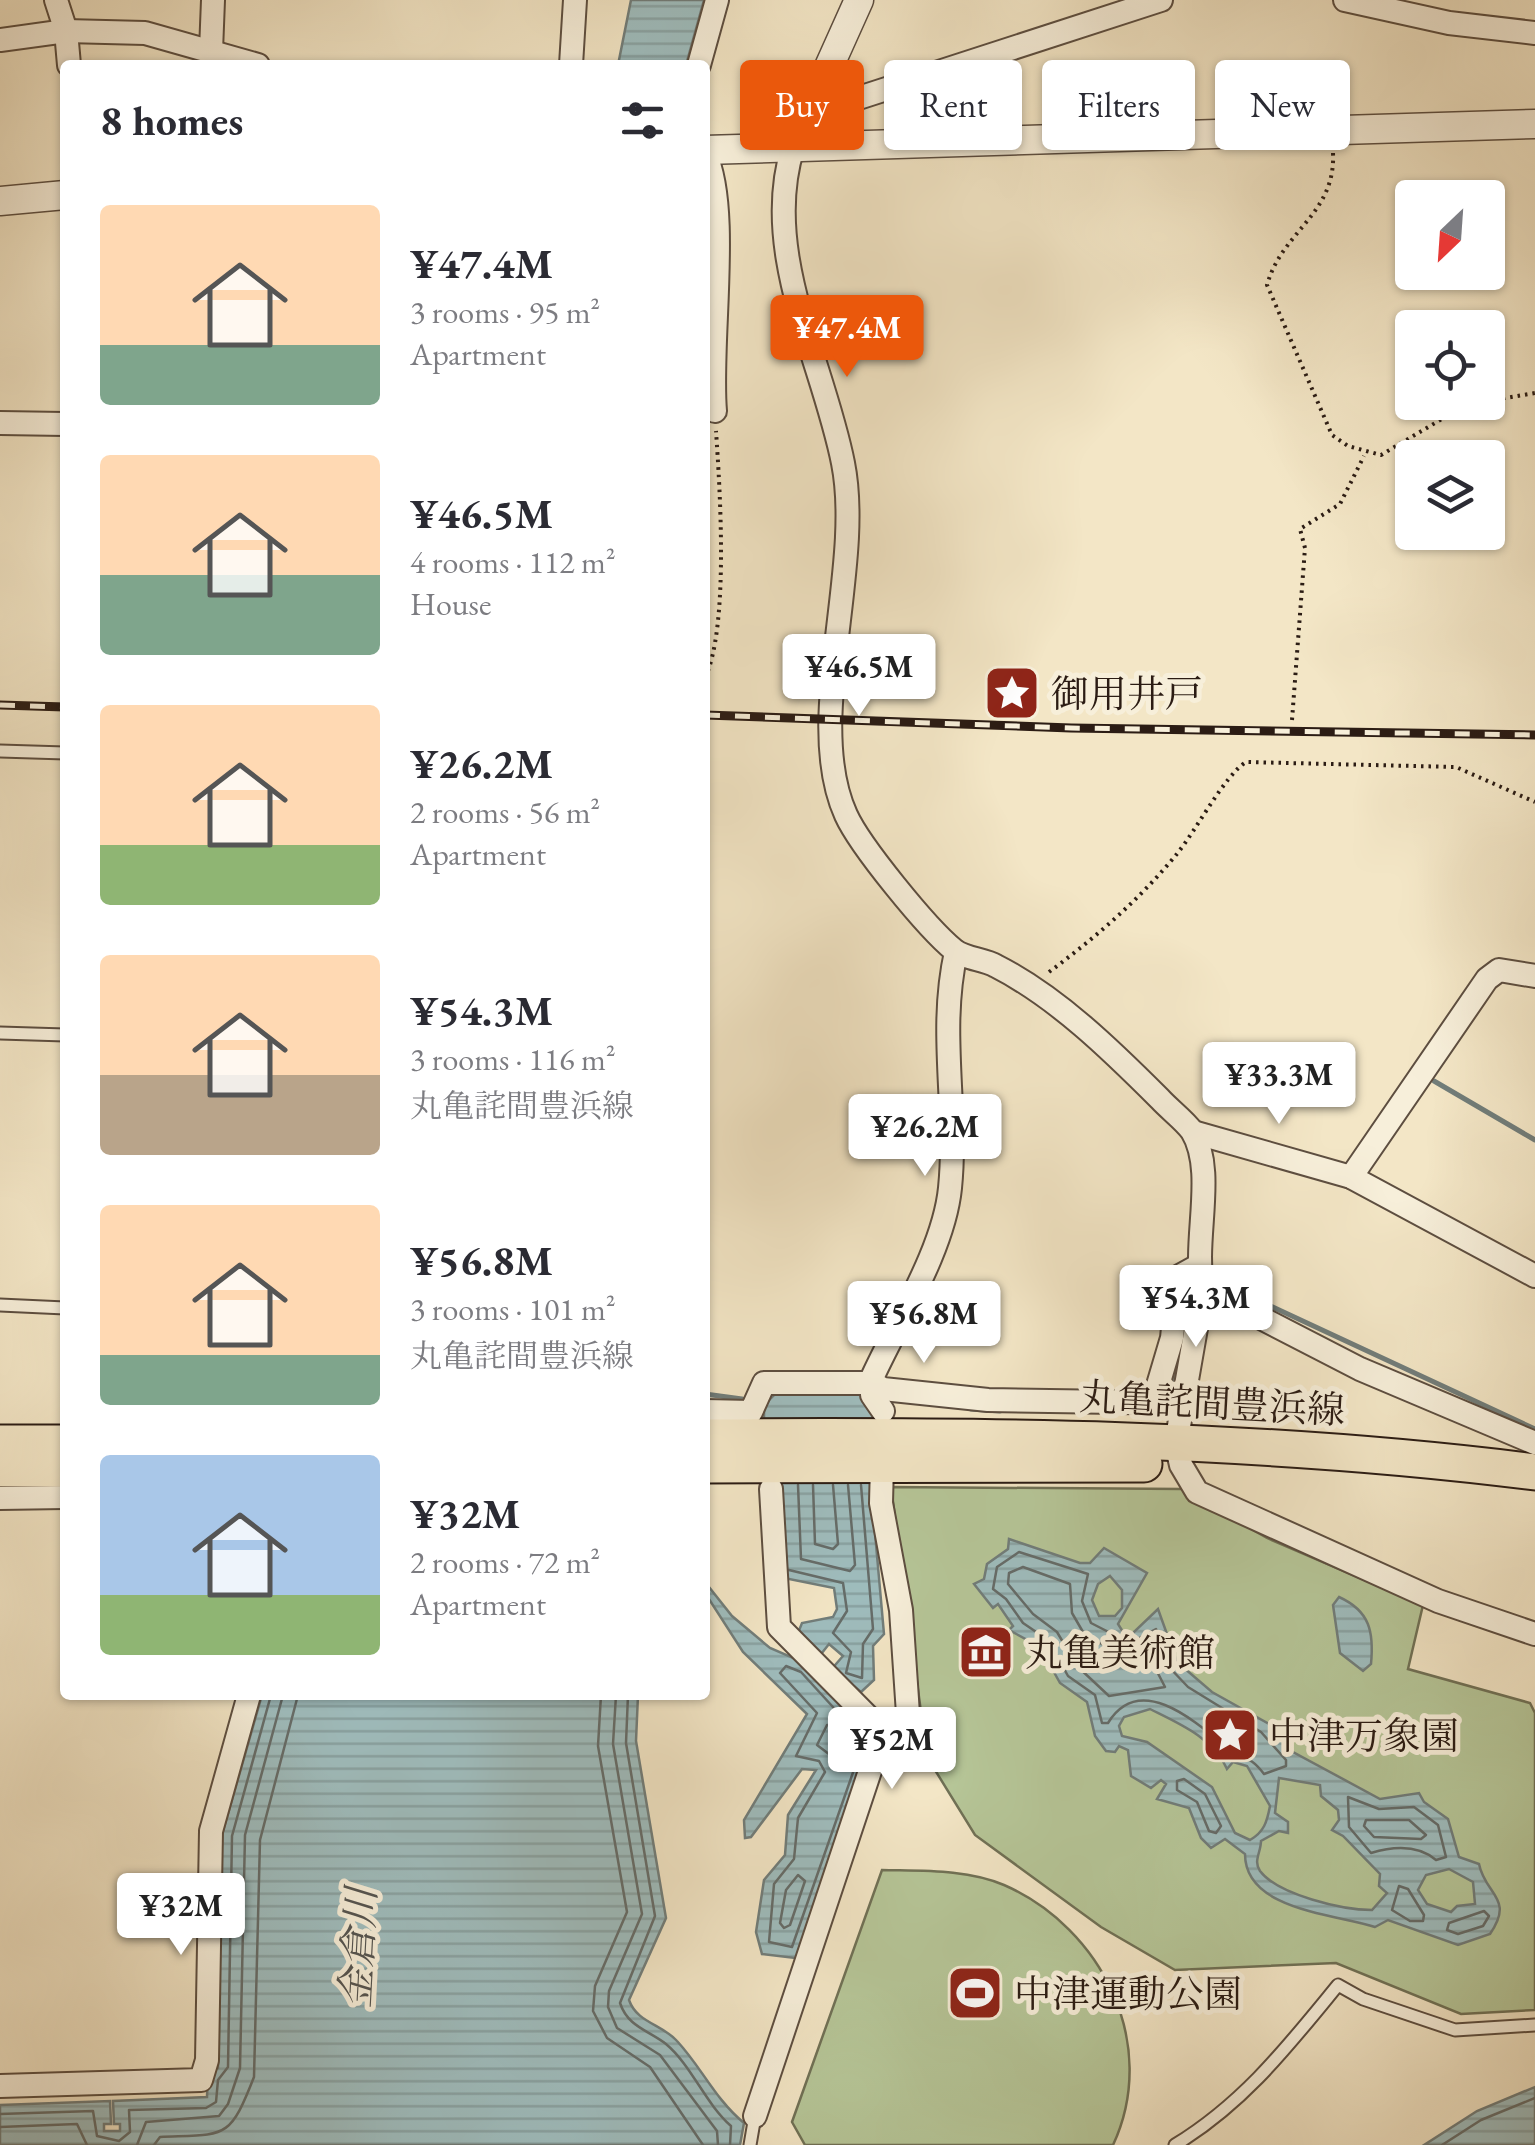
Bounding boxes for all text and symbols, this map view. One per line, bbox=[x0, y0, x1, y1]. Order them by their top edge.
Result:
chip: Buy bbox=[740, 60, 864, 150]
chip: Rent bbox=[884, 60, 1022, 150]
chip: Filters bbox=[1042, 60, 1195, 150]
chip: New bbox=[1215, 60, 1350, 150]
text: 8 homes bbox=[100, 93, 243, 148]
icon: filters bbox=[615, 93, 670, 148]
north arrow bbox=[1395, 180, 1505, 290]
map controls bbox=[1395, 180, 1505, 550]
text: ¥47.4M bbox=[410, 236, 553, 291]
icon: home bbox=[180, 245, 300, 365]
text: 3 rooms · 95 m² bbox=[410, 291, 600, 333]
pin: ¥47.4M bbox=[766, 295, 928, 380]
text: ¥47.4M bbox=[793, 306, 901, 348]
button: locate bbox=[1395, 310, 1505, 420]
text: Apartment bbox=[410, 333, 546, 375]
button: layers bbox=[1395, 440, 1505, 550]
text: ¥46.5M bbox=[410, 486, 553, 541]
icon: home bbox=[180, 495, 300, 615]
text: 4 rooms · 112 m² bbox=[410, 541, 616, 583]
text: House bbox=[410, 583, 491, 625]
pin: ¥46.5M bbox=[778, 634, 940, 719]
text: ¥46.5M bbox=[805, 645, 913, 687]
place icon: 御用井戸 bbox=[982, 663, 1042, 723]
place label: 御用井戸 bbox=[1051, 669, 1203, 718]
text: ¥26.2M bbox=[410, 736, 553, 791]
icon: home bbox=[180, 745, 300, 865]
text: 2 rooms · 56 m² bbox=[410, 791, 600, 833]
text: Apartment bbox=[410, 833, 546, 875]
text: ¥54.3M bbox=[410, 983, 553, 1038]
icon: home bbox=[180, 995, 300, 1115]
text: 3 rooms · 116 m² bbox=[410, 1038, 616, 1080]
pin: ¥33.3M bbox=[1198, 1042, 1360, 1127]
text: ¥33.3M bbox=[1225, 1053, 1333, 1095]
text: 丸亀詫間豊浜線 bbox=[410, 1085, 634, 1127]
pin: ¥26.2M bbox=[844, 1094, 1006, 1179]
text: ¥26.2M bbox=[871, 1105, 979, 1147]
text: ¥56.8M bbox=[410, 1233, 553, 1288]
icon: home bbox=[180, 1245, 300, 1365]
pin: ¥54.3M bbox=[1115, 1265, 1277, 1350]
text: ¥54.3M bbox=[1142, 1276, 1250, 1318]
pin: ¥56.8M bbox=[843, 1281, 1005, 1366]
text: 3 rooms · 101 m² bbox=[410, 1288, 616, 1330]
text: ¥56.8M bbox=[870, 1292, 978, 1334]
text: 丸亀詫間豊浜線 bbox=[410, 1335, 634, 1377]
street label: 丸亀詫間豊浜線 bbox=[1078, 1372, 1346, 1434]
text: ¥32M bbox=[410, 1486, 520, 1541]
icon: home bbox=[180, 1495, 300, 1615]
text: 2 rooms · 72 m² bbox=[410, 1541, 600, 1583]
text: Apartment bbox=[410, 1583, 546, 1625]
museum icon: 丸亀美術館 bbox=[956, 1622, 1016, 1682]
place label: 丸亀美術館 bbox=[1025, 1628, 1215, 1677]
place icon: 中津万象園 bbox=[1200, 1705, 1260, 1765]
pin: ¥52M bbox=[833, 1707, 951, 1792]
place label: 中津万象園 bbox=[1269, 1711, 1459, 1760]
text: ¥52M bbox=[850, 1718, 934, 1760]
pin: ¥32M bbox=[122, 1873, 240, 1958]
water label: 金倉川 bbox=[329, 1883, 387, 2009]
text: ¥32M bbox=[139, 1884, 223, 1926]
sports icon: 中津運動公園 bbox=[945, 1963, 1005, 2023]
place label: 中津運動公園 bbox=[1014, 1969, 1242, 2018]

